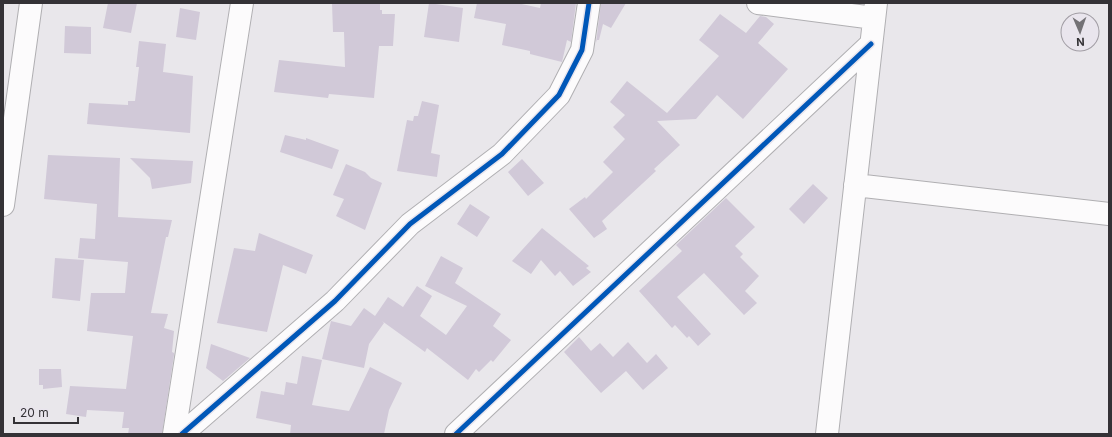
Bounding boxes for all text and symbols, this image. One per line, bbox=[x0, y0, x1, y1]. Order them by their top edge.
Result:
north arrow bbox=[1060, 12, 1100, 52]
text: N bbox=[1076, 35, 1085, 49]
scale bar bbox=[14, 399, 78, 425]
text: 20 m bbox=[20, 405, 49, 420]

